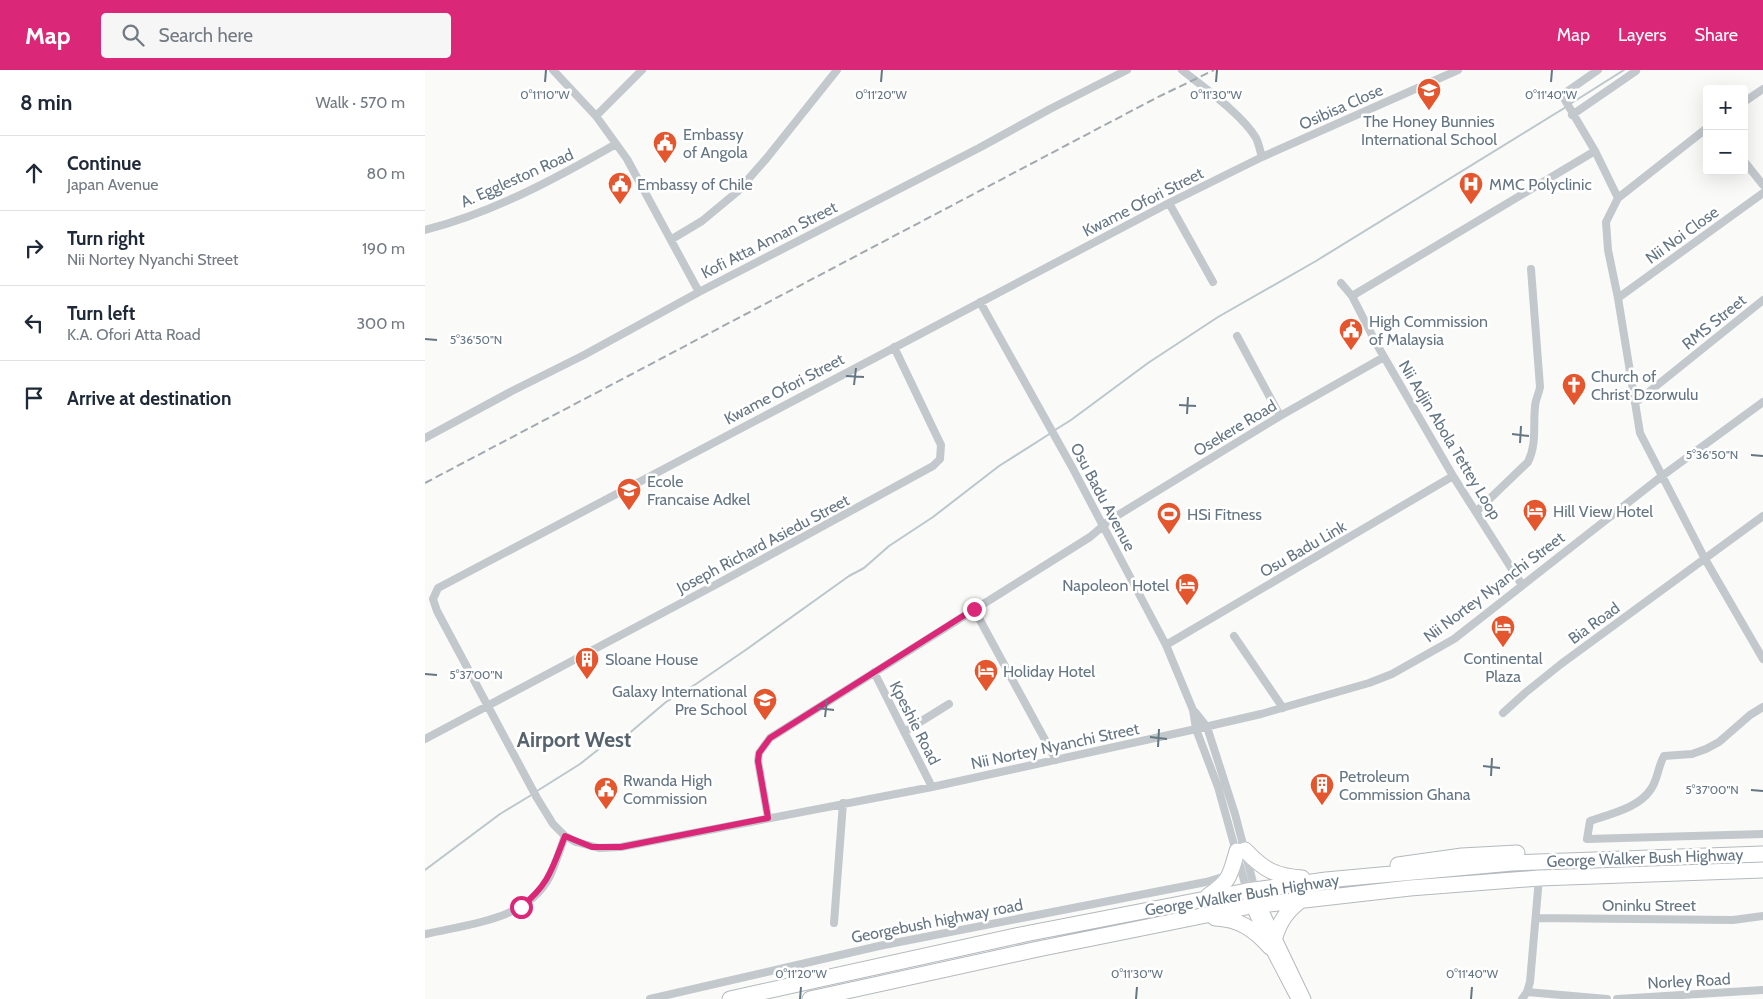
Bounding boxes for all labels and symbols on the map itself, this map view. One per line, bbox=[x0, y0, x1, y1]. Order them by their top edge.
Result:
school or university icon: The Honey Bunnies International School bbox=[1416, 77, 1442, 111]
street label: Osibisa Close bbox=[1296, 80, 1386, 134]
text: 0°11'10"W bbox=[520, 87, 570, 102]
text: 0°11'20"W bbox=[855, 87, 907, 102]
text: 0°11'30"W bbox=[1190, 87, 1243, 102]
text: 0°11'40"W bbox=[1525, 87, 1578, 102]
place label: The Honey Bunnies International School bbox=[1361, 112, 1497, 149]
place label: Embassy of Angola bbox=[683, 125, 748, 162]
public building icon: Embassy of Angola bbox=[652, 130, 678, 164]
street label: A. Eggleston Road bbox=[458, 145, 576, 211]
street label: Kwame Ofori Street bbox=[1080, 163, 1207, 241]
public building icon: Embassy of Chile bbox=[607, 171, 633, 205]
hospital icon: MMC Polyclinic bbox=[1458, 171, 1484, 205]
place label: Embassy of Chile bbox=[637, 175, 753, 194]
place label: MMC Polyclinic bbox=[1489, 175, 1592, 194]
street label: Kofi Atta Annan Street bbox=[698, 197, 841, 283]
street label: Nii Noi Close bbox=[1642, 202, 1722, 268]
street label: RMS Street bbox=[1678, 290, 1750, 354]
place label: High Commission of Malaysia bbox=[1369, 312, 1488, 349]
public building icon: High Commission of Malaysia bbox=[1338, 317, 1364, 351]
text: 5°36'50"N bbox=[450, 332, 502, 347]
street label: Kwame Ofori Street bbox=[721, 349, 848, 429]
street label: Nii Adjin Abola Tettey Loop bbox=[1395, 357, 1505, 523]
place label: Church of Christ Dzorwulu bbox=[1591, 367, 1699, 404]
church icon: Church of Christ Dzorwulu bbox=[1561, 372, 1587, 406]
street label: Osekere Road bbox=[1190, 396, 1280, 460]
street label: Osu Badu Avenue bbox=[1067, 440, 1139, 554]
text: 5°36'50"N bbox=[1686, 447, 1738, 462]
place label: Ecole Francaise Adkel bbox=[647, 472, 751, 509]
school or university icon: Ecole Francaise Adkel bbox=[616, 477, 642, 511]
street label: Joseph Richard Asiedu Street bbox=[673, 490, 853, 598]
hotel icon: Hill View Hotel bbox=[1522, 498, 1548, 532]
sports icon: HSi Fitness bbox=[1156, 501, 1182, 535]
place label: Hill View Hotel bbox=[1553, 502, 1653, 521]
place label: HSi Fitness bbox=[1187, 505, 1262, 524]
street label: Osu Badu Link bbox=[1256, 516, 1350, 581]
street label: Nii Nortey Nyanchi Street bbox=[1420, 528, 1569, 646]
hotel icon: Napoleon Hotel bbox=[1174, 572, 1200, 606]
place label: Napoleon Hotel bbox=[1062, 576, 1169, 595]
route end bbox=[963, 598, 986, 621]
street label: Bia Road bbox=[1565, 598, 1623, 648]
hotel icon: Continental Plaza bbox=[1490, 614, 1516, 648]
building icon: Sloane House bbox=[574, 646, 600, 680]
place label: Continental Plaza bbox=[1464, 649, 1543, 686]
place label: Sloane House bbox=[605, 650, 698, 669]
hotel icon: Holiday Hotel bbox=[973, 658, 999, 692]
place label: Holiday Hotel bbox=[1003, 662, 1095, 681]
text: 5°37'00"N bbox=[449, 667, 503, 682]
street label: Kpeshie Road bbox=[886, 678, 944, 768]
place label: Galaxy International Pre School bbox=[612, 682, 747, 719]
school or university icon: Galaxy International Pre School bbox=[752, 687, 778, 721]
street label: Nii Nortey Nyanchi Street bbox=[969, 719, 1141, 773]
district label: Airport West bbox=[517, 727, 631, 752]
place label: Petroleum Commission Ghana bbox=[1339, 767, 1471, 804]
place label: Rwanda High Commission bbox=[623, 771, 712, 808]
building icon: Petroleum Commission Ghana bbox=[1309, 772, 1335, 806]
public building icon: Rwanda High Commission bbox=[593, 776, 619, 810]
text: 5°37'00"N bbox=[1685, 782, 1739, 797]
street label: George Walker Bush Highway bbox=[1546, 845, 1744, 871]
street label: George Walker Bush Highway bbox=[1143, 870, 1341, 920]
street label: Georgebush highway road bbox=[850, 895, 1024, 947]
route start bbox=[510, 896, 533, 919]
street label: Oninku Street bbox=[1602, 896, 1696, 915]
text: 0°11'20"W bbox=[775, 966, 827, 981]
text: 0°11'30"W bbox=[1111, 966, 1164, 981]
text: 0°11'40"W bbox=[1446, 966, 1499, 981]
street label: Norley Road bbox=[1647, 969, 1731, 993]

